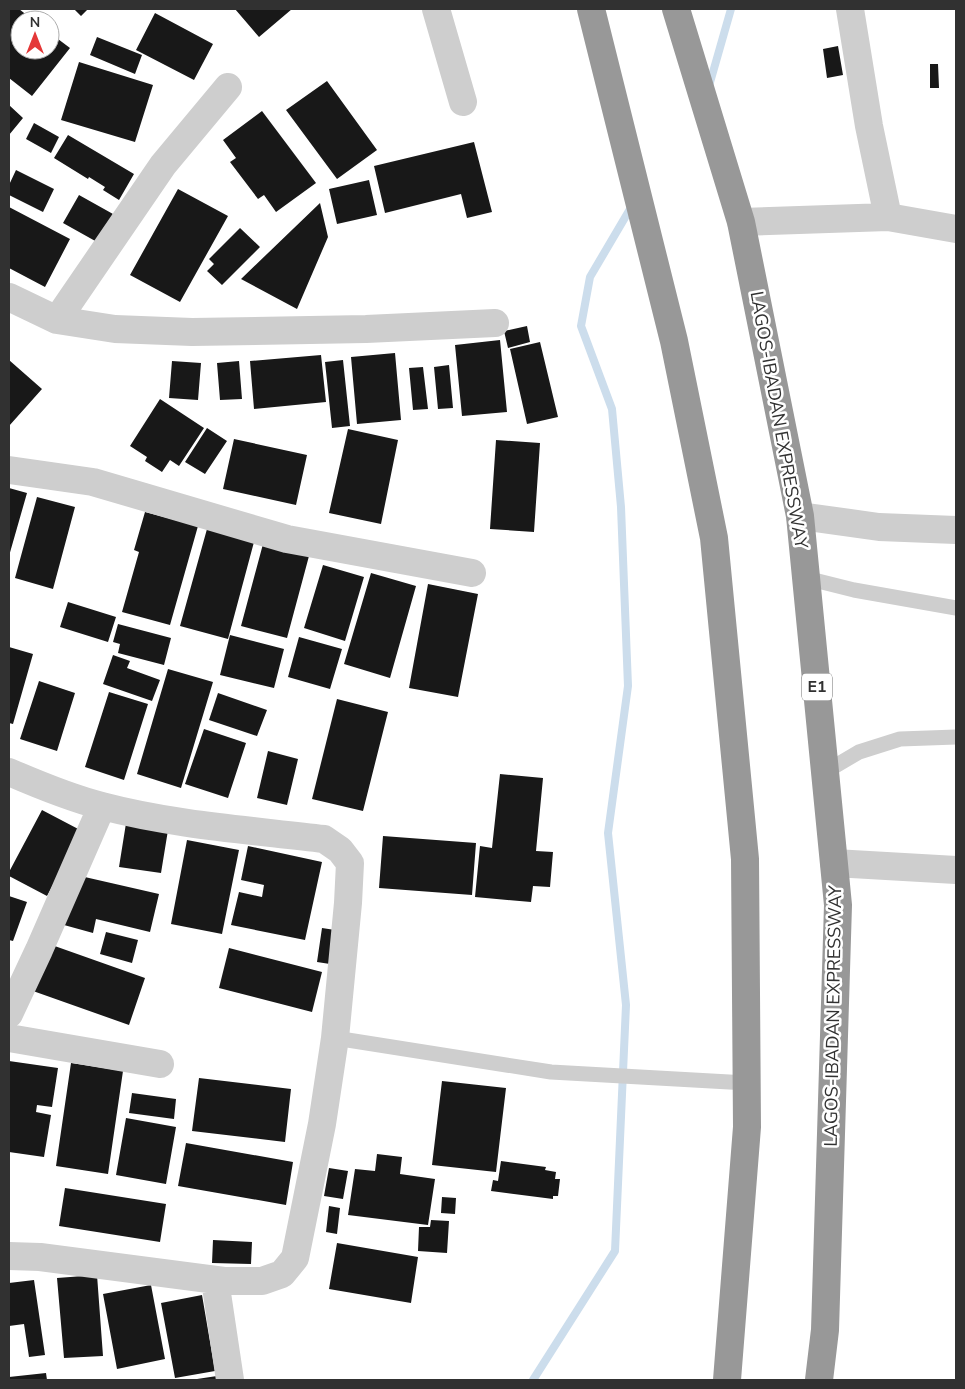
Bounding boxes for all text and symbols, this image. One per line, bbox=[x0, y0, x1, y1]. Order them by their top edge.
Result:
north arrow bbox=[10, 10, 60, 60]
text: N bbox=[30, 13, 40, 32]
street label: LAGOS-IBADAN EXPRESSWAY bbox=[745, 289, 814, 551]
road number: E1 bbox=[802, 674, 832, 700]
street label: LAGOS-IBADAN EXPRESSWAY bbox=[819, 885, 847, 1147]

